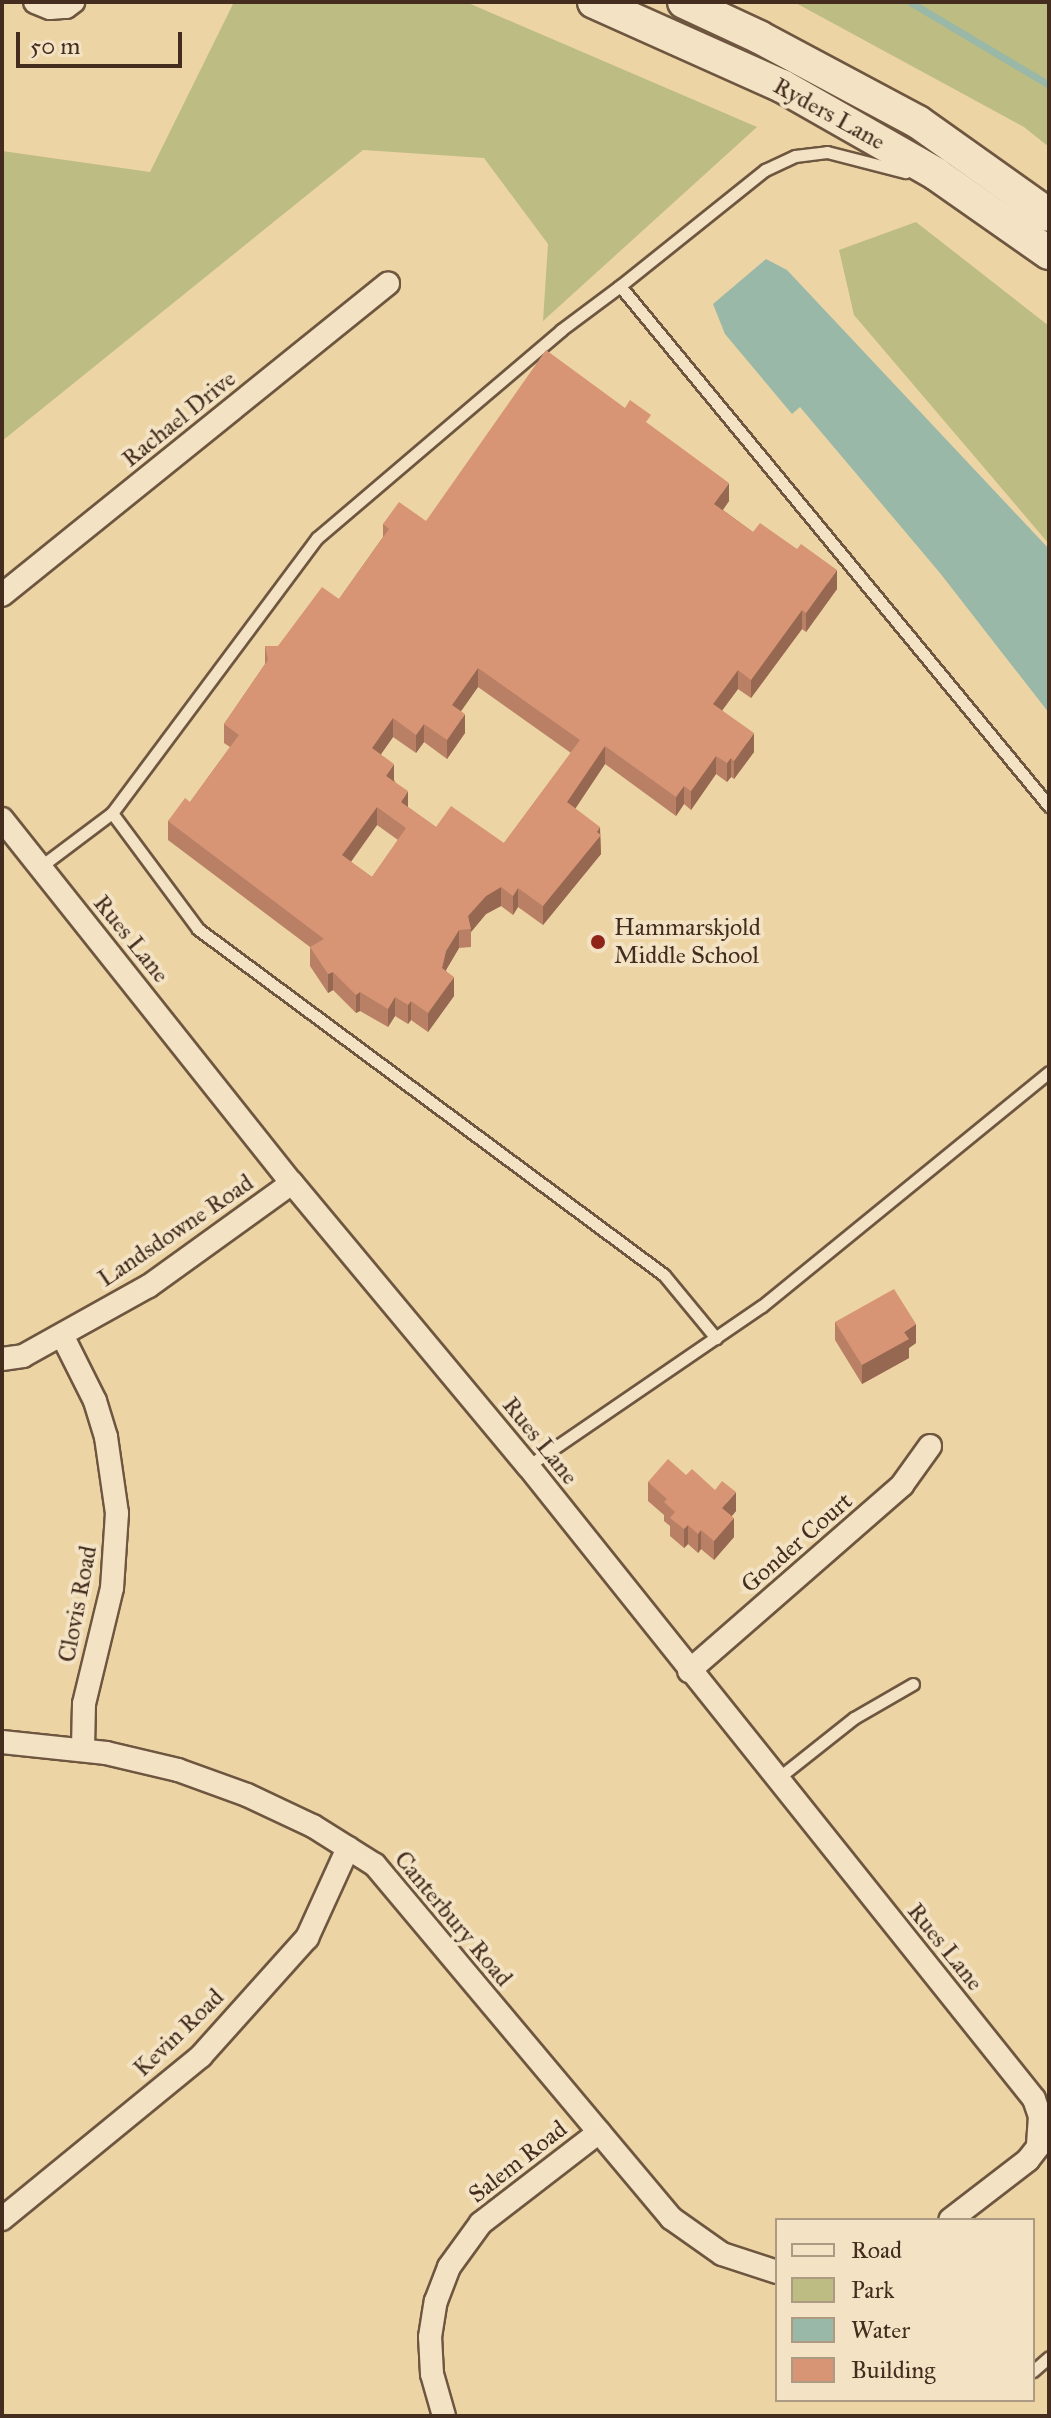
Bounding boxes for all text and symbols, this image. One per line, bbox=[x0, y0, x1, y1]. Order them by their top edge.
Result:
scale bar bbox=[20, 16, 186, 66]
text: 50 m bbox=[30, 31, 80, 61]
street label: Ryders Lane bbox=[768, 72, 890, 156]
street label: Rachael Drive bbox=[116, 364, 242, 474]
street label: Rues Lane bbox=[87, 889, 175, 989]
place label: Hammarskjold Middle School bbox=[614, 914, 761, 970]
marker: Hammarskjold Middle School bbox=[589, 933, 607, 951]
street label: Landsdowne Road bbox=[93, 1168, 259, 1294]
street label: Rues Lane bbox=[496, 1391, 584, 1491]
street label: Gonder Court bbox=[735, 1487, 859, 1599]
street label: Clovis Road bbox=[53, 1543, 103, 1665]
street label: Canterbury Road bbox=[388, 1845, 518, 1993]
street label: Rues Lane bbox=[901, 1897, 989, 1997]
street label: Kevin Road bbox=[128, 1983, 230, 2083]
street label: Salem Road bbox=[463, 2115, 573, 2209]
legend bbox=[775, 2218, 1035, 2402]
text: Road bbox=[851, 2235, 902, 2265]
text: Park bbox=[851, 2275, 894, 2305]
text: Water bbox=[851, 2315, 910, 2345]
text: Building bbox=[851, 2355, 936, 2385]

